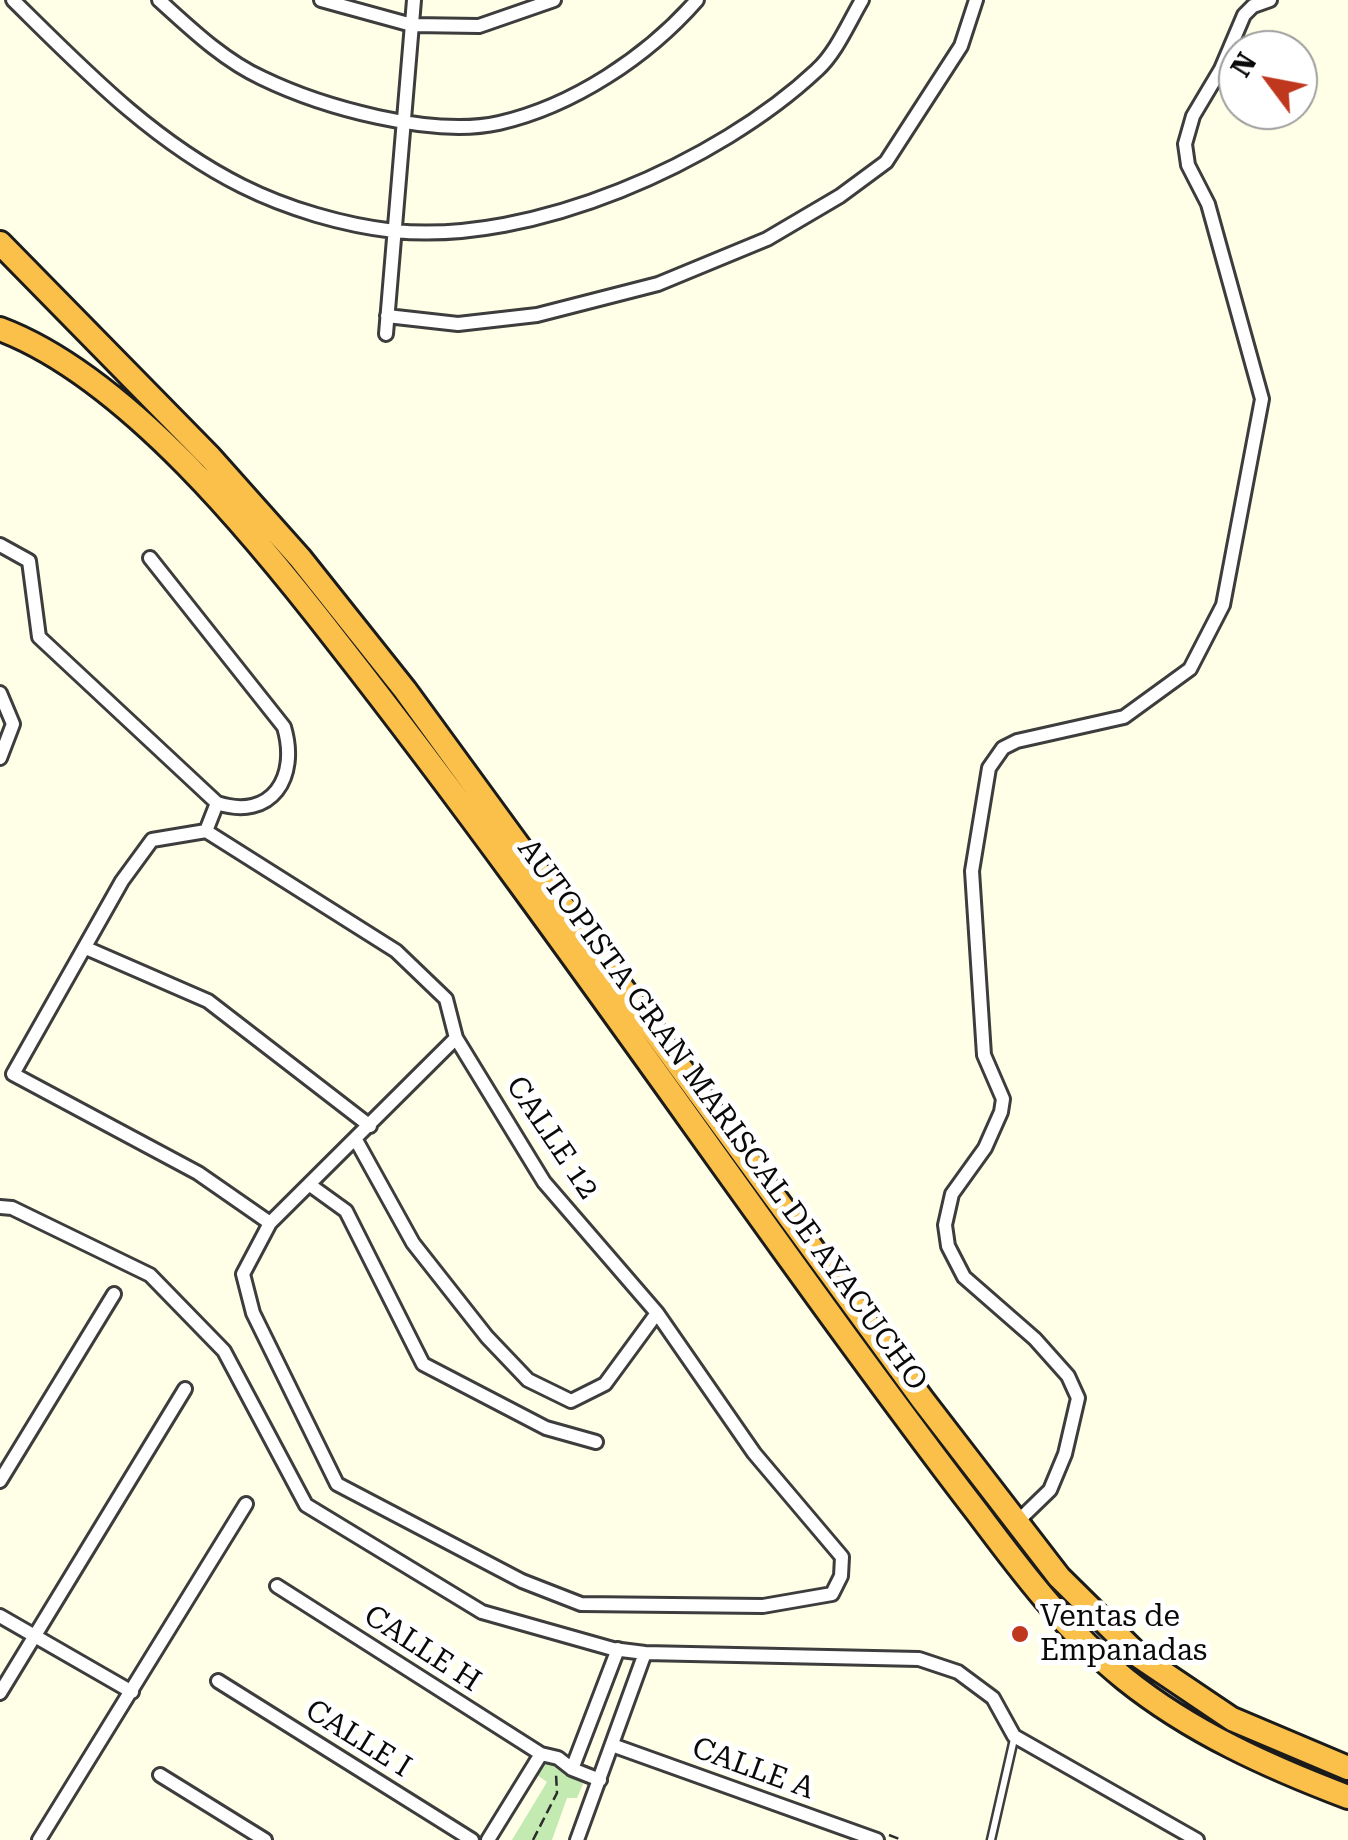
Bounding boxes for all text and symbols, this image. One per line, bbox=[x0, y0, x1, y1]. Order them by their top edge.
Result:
north arrow bbox=[1218, 30, 1318, 130]
text: N bbox=[1224, 47, 1264, 83]
street label: AUTOPISTA GRAN MARISCAL DE AYACUCHO bbox=[510, 832, 934, 1398]
street label: CALLE 12 bbox=[498, 1070, 606, 1206]
street label: CALLE H bbox=[357, 1598, 487, 1700]
place label: Ventas de Empanadas bbox=[1040, 1599, 1207, 1670]
marker: Ventas de Empanadas bbox=[1009, 1623, 1031, 1645]
street label: CALLE I bbox=[299, 1693, 417, 1785]
street label: CALLE A bbox=[687, 1730, 819, 1808]

